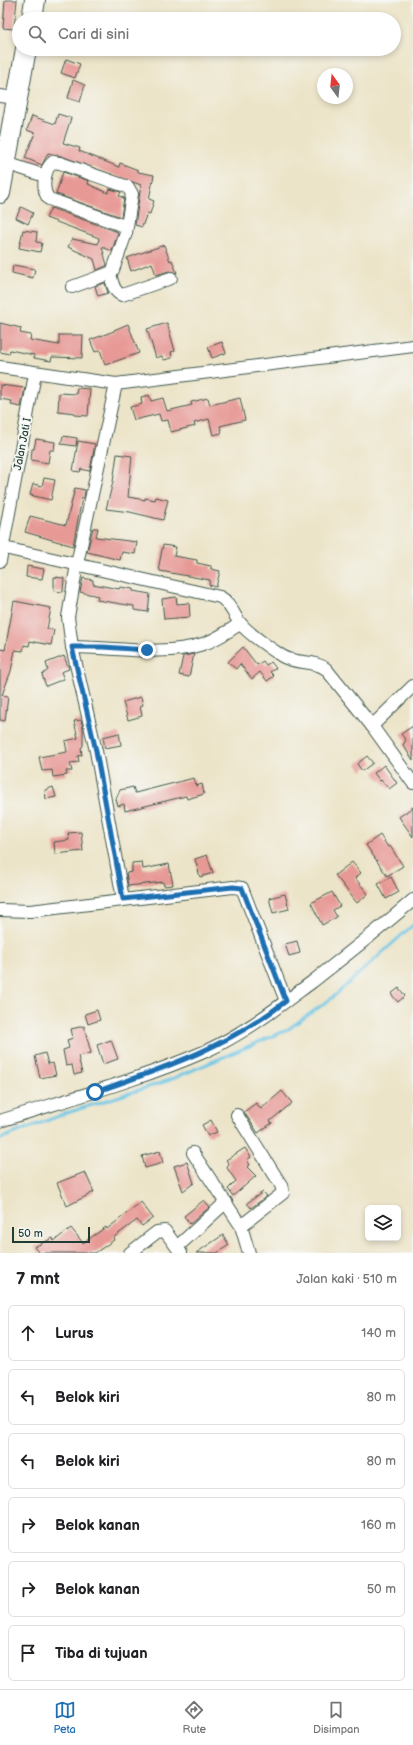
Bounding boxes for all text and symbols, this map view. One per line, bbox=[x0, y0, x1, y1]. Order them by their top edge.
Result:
search box bbox=[12, 12, 401, 56]
icon: search bbox=[26, 23, 48, 45]
text: Cari di sini bbox=[58, 25, 129, 44]
north arrow bbox=[317, 68, 353, 104]
street label: Jalan Jati I bbox=[11, 416, 34, 471]
route end bbox=[138, 641, 156, 659]
route start bbox=[86, 1083, 104, 1101]
map controls bbox=[365, 1205, 401, 1241]
button: layers bbox=[365, 1205, 401, 1241]
scale bar bbox=[12, 1225, 90, 1244]
text: 50 m bbox=[18, 1227, 43, 1240]
text: 7 mnt bbox=[16, 1269, 60, 1289]
text: Jalan kaki · 510 m bbox=[296, 1271, 397, 1287]
icon: ahead bbox=[17, 1322, 39, 1344]
text: Lurus bbox=[55, 1324, 94, 1343]
text: 140 m bbox=[361, 1325, 396, 1341]
icon: left bbox=[17, 1386, 39, 1408]
text: Belok kiri bbox=[55, 1388, 120, 1407]
text: 80 m bbox=[367, 1389, 396, 1405]
icon: left bbox=[17, 1450, 39, 1472]
text: Belok kiri bbox=[55, 1452, 120, 1471]
text: 80 m bbox=[367, 1453, 396, 1469]
icon: right bbox=[17, 1514, 39, 1536]
text: Belok kanan bbox=[55, 1516, 140, 1535]
text: 160 m bbox=[361, 1517, 396, 1533]
icon: right bbox=[17, 1578, 39, 1600]
text: Belok kanan bbox=[55, 1580, 140, 1599]
text: 50 m bbox=[367, 1581, 396, 1597]
icon: arrive bbox=[17, 1642, 39, 1664]
text: Tiba di tujuan bbox=[55, 1644, 148, 1663]
tab: Peta bbox=[53, 1699, 76, 1736]
tab: Rute bbox=[183, 1699, 206, 1736]
tab: Disimpan bbox=[313, 1699, 360, 1736]

